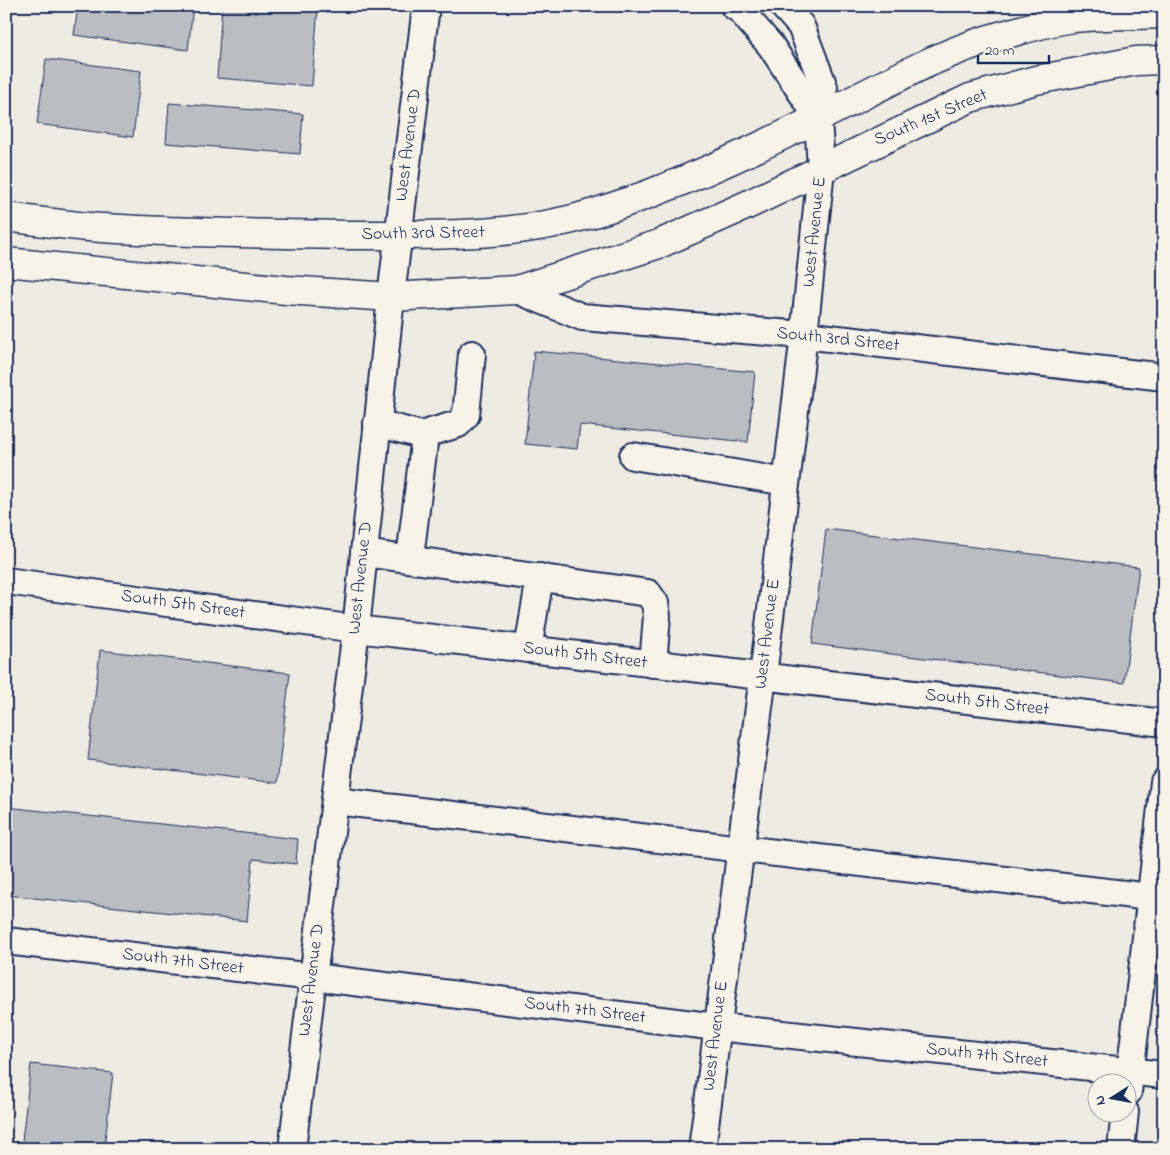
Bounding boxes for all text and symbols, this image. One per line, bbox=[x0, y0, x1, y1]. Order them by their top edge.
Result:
scale bar bbox=[978, 32, 1049, 64]
text: 20 m bbox=[985, 40, 1015, 62]
street label: South 1st Street bbox=[870, 82, 992, 154]
street label: West Avenue D bbox=[389, 87, 429, 203]
street label: West Avenue E bbox=[796, 175, 834, 289]
street label: South 3rd Street bbox=[361, 220, 485, 248]
street label: South 3rd Street bbox=[775, 321, 901, 359]
street label: West Avenue D bbox=[342, 520, 380, 636]
street label: West Avenue E bbox=[748, 577, 788, 691]
street label: South 5th Street bbox=[119, 583, 247, 627]
street label: South 5th Street bbox=[521, 635, 649, 677]
street label: South 5th Street bbox=[923, 682, 1051, 724]
street label: West Avenue D bbox=[292, 922, 332, 1038]
street label: South 7th Street bbox=[121, 942, 245, 982]
street label: West Avenue E bbox=[696, 979, 736, 1093]
street label: South 7th Street bbox=[523, 991, 647, 1031]
street label: South 7th Street bbox=[925, 1037, 1049, 1075]
north arrow bbox=[1088, 1072, 1138, 1122]
text: N bbox=[1090, 1094, 1112, 1107]

